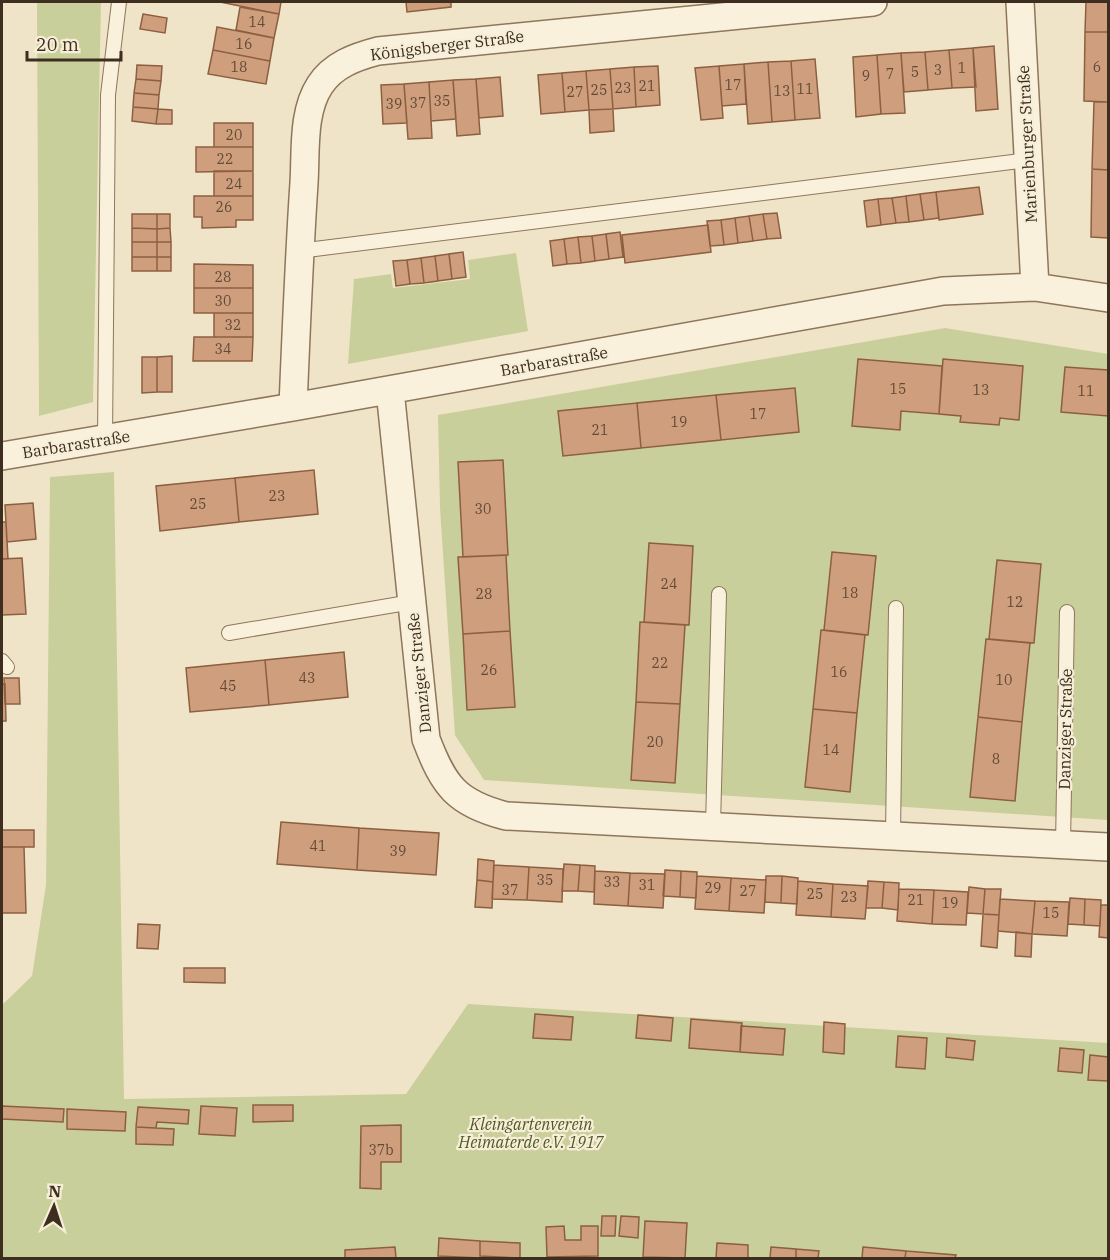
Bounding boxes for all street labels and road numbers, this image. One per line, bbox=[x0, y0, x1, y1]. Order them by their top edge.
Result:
street label: Königsberger Straße bbox=[369, 26, 525, 64]
street label: Marienburger Straße bbox=[1013, 65, 1041, 223]
street label: Barbarastraße bbox=[499, 342, 609, 380]
street label: Barbarastraße bbox=[21, 426, 131, 462]
street label: Danziger Straße bbox=[403, 612, 435, 734]
street label: Danziger Straße bbox=[1054, 668, 1076, 790]

